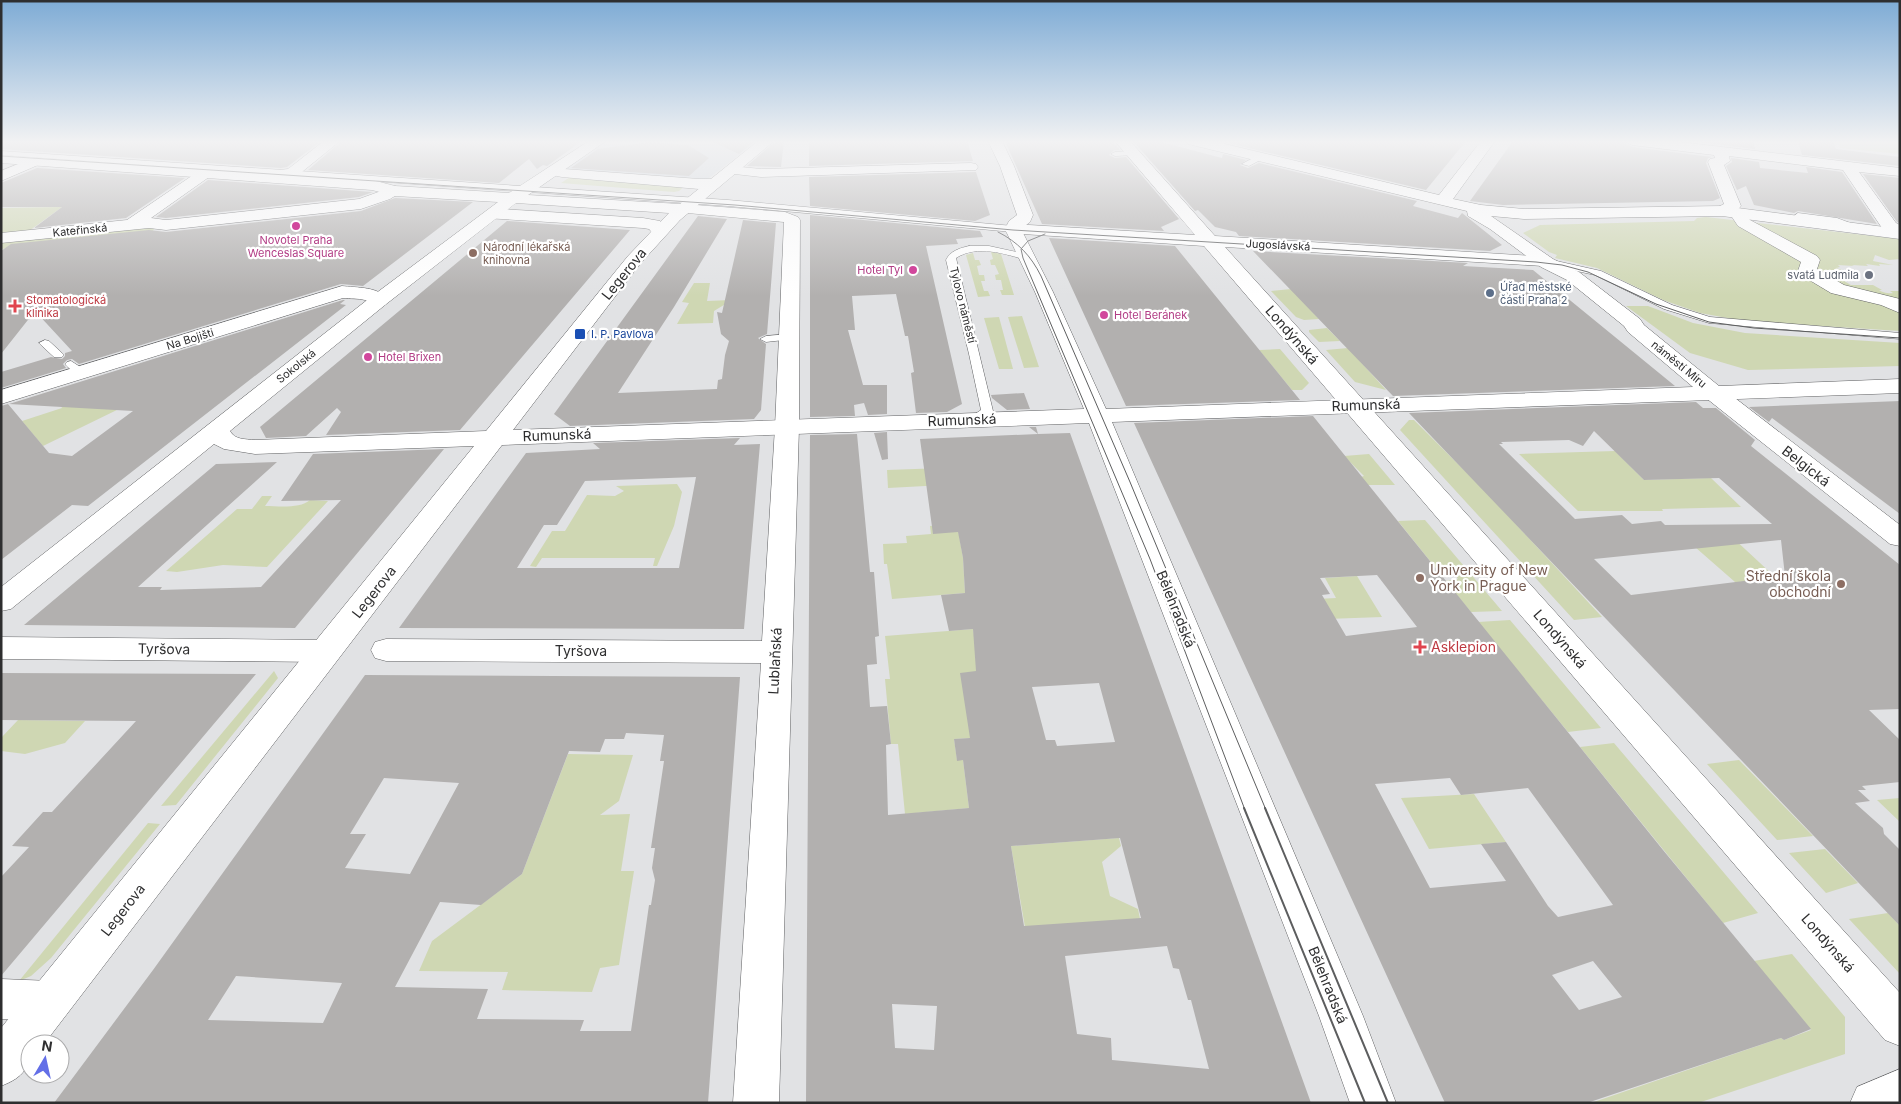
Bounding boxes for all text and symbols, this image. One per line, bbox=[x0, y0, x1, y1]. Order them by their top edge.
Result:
street label: Kateřinská bbox=[52, 220, 108, 240]
marker: Novotel Praha Wenceslas Square bbox=[290, 220, 302, 232]
place label: Novotel Praha Wenceslas Square bbox=[248, 233, 344, 260]
street label: Jugoslávská bbox=[1245, 236, 1311, 254]
place label: Národní lékařská knihovna bbox=[483, 240, 570, 267]
street label: Legerova bbox=[598, 244, 650, 303]
marker: Národní lékařská knihovna bbox=[467, 247, 479, 259]
place label: Hotel Tyl bbox=[857, 263, 903, 277]
marker: Hotel Tyl bbox=[907, 264, 919, 276]
street label: Tylovo náměstí bbox=[947, 265, 979, 345]
place label: svatá Ludmila bbox=[1787, 268, 1859, 282]
marker: svatá Ludmila bbox=[1863, 269, 1875, 281]
place label: Úřad městské části Praha 2 bbox=[1500, 280, 1572, 307]
marker: Úřad městské části Praha 2 bbox=[1484, 287, 1496, 299]
place label: Stomatologická klinika bbox=[26, 293, 106, 320]
marker: Stomatologická klinika bbox=[8, 299, 22, 313]
street label: Londýnská bbox=[1262, 302, 1323, 368]
place label: Hotel Beránek bbox=[1114, 308, 1187, 322]
marker: Hotel Beránek bbox=[1098, 309, 1110, 321]
street label: Na Bojišti bbox=[165, 325, 215, 353]
marker: I. P. Pavlova bbox=[573, 327, 587, 341]
place label: I. P. Pavlova bbox=[591, 327, 654, 341]
street label: náměstí Míru bbox=[1649, 337, 1709, 391]
street label: Sokolská bbox=[273, 346, 319, 386]
place label: Hotel Brixen bbox=[378, 350, 441, 364]
marker: Hotel Brixen bbox=[362, 351, 374, 363]
street label: Rumunská bbox=[1331, 395, 1401, 414]
street label: Rumunská bbox=[927, 410, 997, 429]
street label: Rumunská bbox=[522, 425, 592, 444]
street label: Belgická bbox=[1779, 442, 1834, 490]
place label: University of New York in Prague bbox=[1430, 561, 1548, 594]
street label: Legerova bbox=[348, 562, 399, 621]
place label: Střední škola obchodní bbox=[1746, 567, 1832, 600]
street label: Bělehradská bbox=[1153, 568, 1200, 650]
marker: University of New York in Prague bbox=[1414, 572, 1426, 584]
marker: Střední škola obchodní bbox=[1835, 578, 1847, 590]
street label: Londýnská bbox=[1530, 606, 1591, 672]
street label: Lublaňská bbox=[764, 627, 785, 695]
place label: Asklepion bbox=[1431, 638, 1496, 655]
street label: Tyršova bbox=[138, 640, 190, 657]
marker: Asklepion bbox=[1413, 640, 1427, 654]
street label: Tyršova bbox=[555, 642, 607, 659]
street label: Legerova bbox=[97, 880, 148, 939]
street label: Londýnská bbox=[1798, 910, 1859, 976]
street label: Bělehradská bbox=[1305, 944, 1352, 1026]
north arrow bbox=[20, 1034, 70, 1084]
text: N bbox=[41, 1036, 54, 1055]

